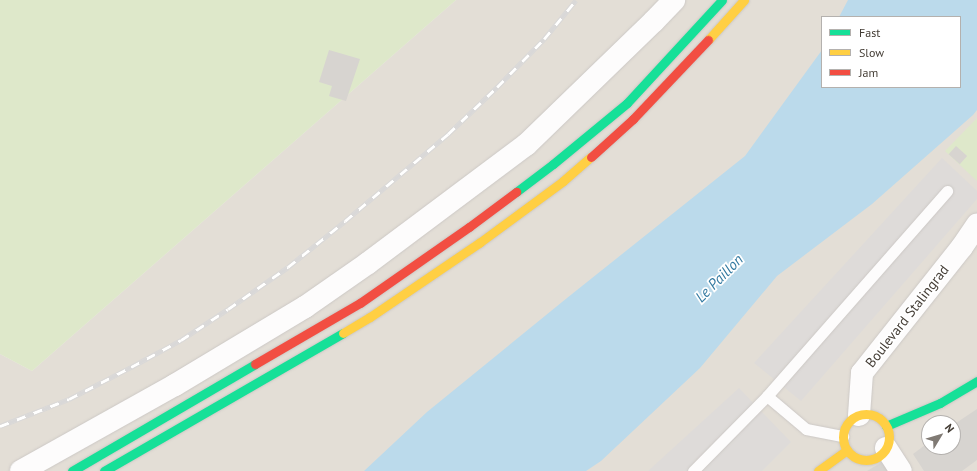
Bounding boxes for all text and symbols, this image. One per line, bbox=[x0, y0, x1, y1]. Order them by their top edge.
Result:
legend bbox=[821, 16, 961, 88]
text: Fast bbox=[859, 25, 880, 40]
text: Slow bbox=[859, 45, 884, 60]
text: Jam bbox=[859, 65, 878, 80]
water label: Le Paillon bbox=[691, 250, 747, 306]
street label: Boulevard Stalingrad bbox=[862, 261, 952, 371]
north arrow bbox=[921, 415, 961, 455]
text: N bbox=[942, 421, 957, 435]

